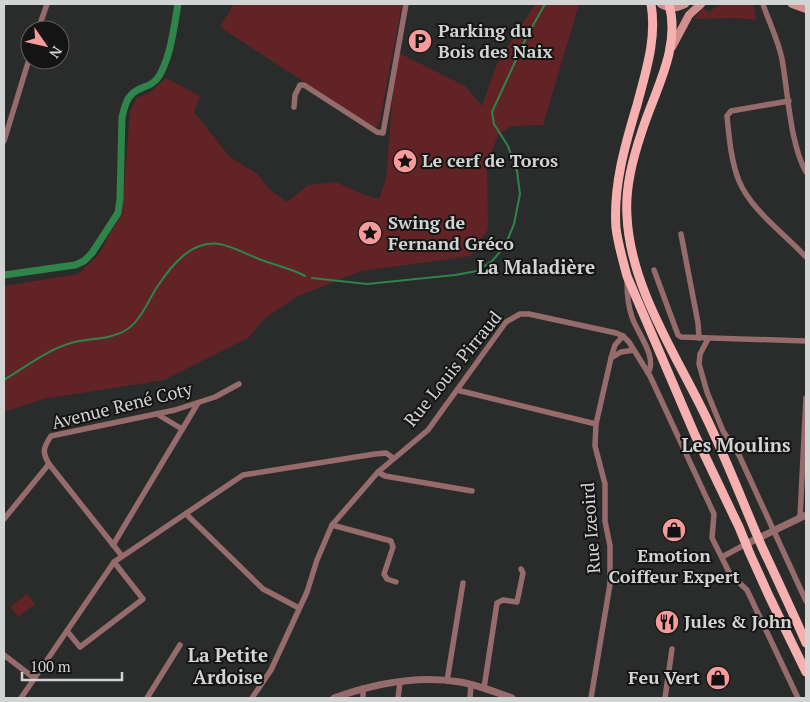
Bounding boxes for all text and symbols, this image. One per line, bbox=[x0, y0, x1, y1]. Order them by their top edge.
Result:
place label: Parking du Bois des Naix bbox=[438, 18, 553, 63]
north arrow bbox=[20, 20, 70, 70]
parking icon: Parking du Bois des Naix bbox=[407, 28, 433, 54]
text: N bbox=[45, 43, 67, 63]
place icon: Le cerf de Toros bbox=[392, 148, 418, 174]
place label: Le cerf de Toros bbox=[422, 148, 558, 172]
place label: Swing de Fernand Gréco bbox=[388, 210, 514, 255]
place icon: Swing de Fernand Gréco bbox=[357, 220, 383, 246]
district label: La Maladière bbox=[477, 254, 595, 279]
street label: Rue Louis Pirraud bbox=[398, 305, 506, 431]
street label: Avenue René Coty bbox=[49, 376, 196, 434]
district label: Les Moulins bbox=[681, 432, 791, 457]
street label: Rue Izeoird bbox=[575, 482, 605, 575]
shop icon: Emotion Coiffeur Expert bbox=[661, 517, 687, 543]
place label: Emotion Coiffeur Expert bbox=[608, 543, 740, 588]
restaurant icon: Jules & John bbox=[654, 609, 680, 635]
place label: Jules & John bbox=[684, 609, 792, 633]
district label: La Petite Ardoise bbox=[188, 642, 268, 689]
scale bar bbox=[22, 650, 122, 682]
text: 100 m bbox=[30, 656, 71, 676]
place label: Feu Vert bbox=[628, 665, 700, 689]
shop icon: Feu Vert bbox=[705, 665, 731, 691]

